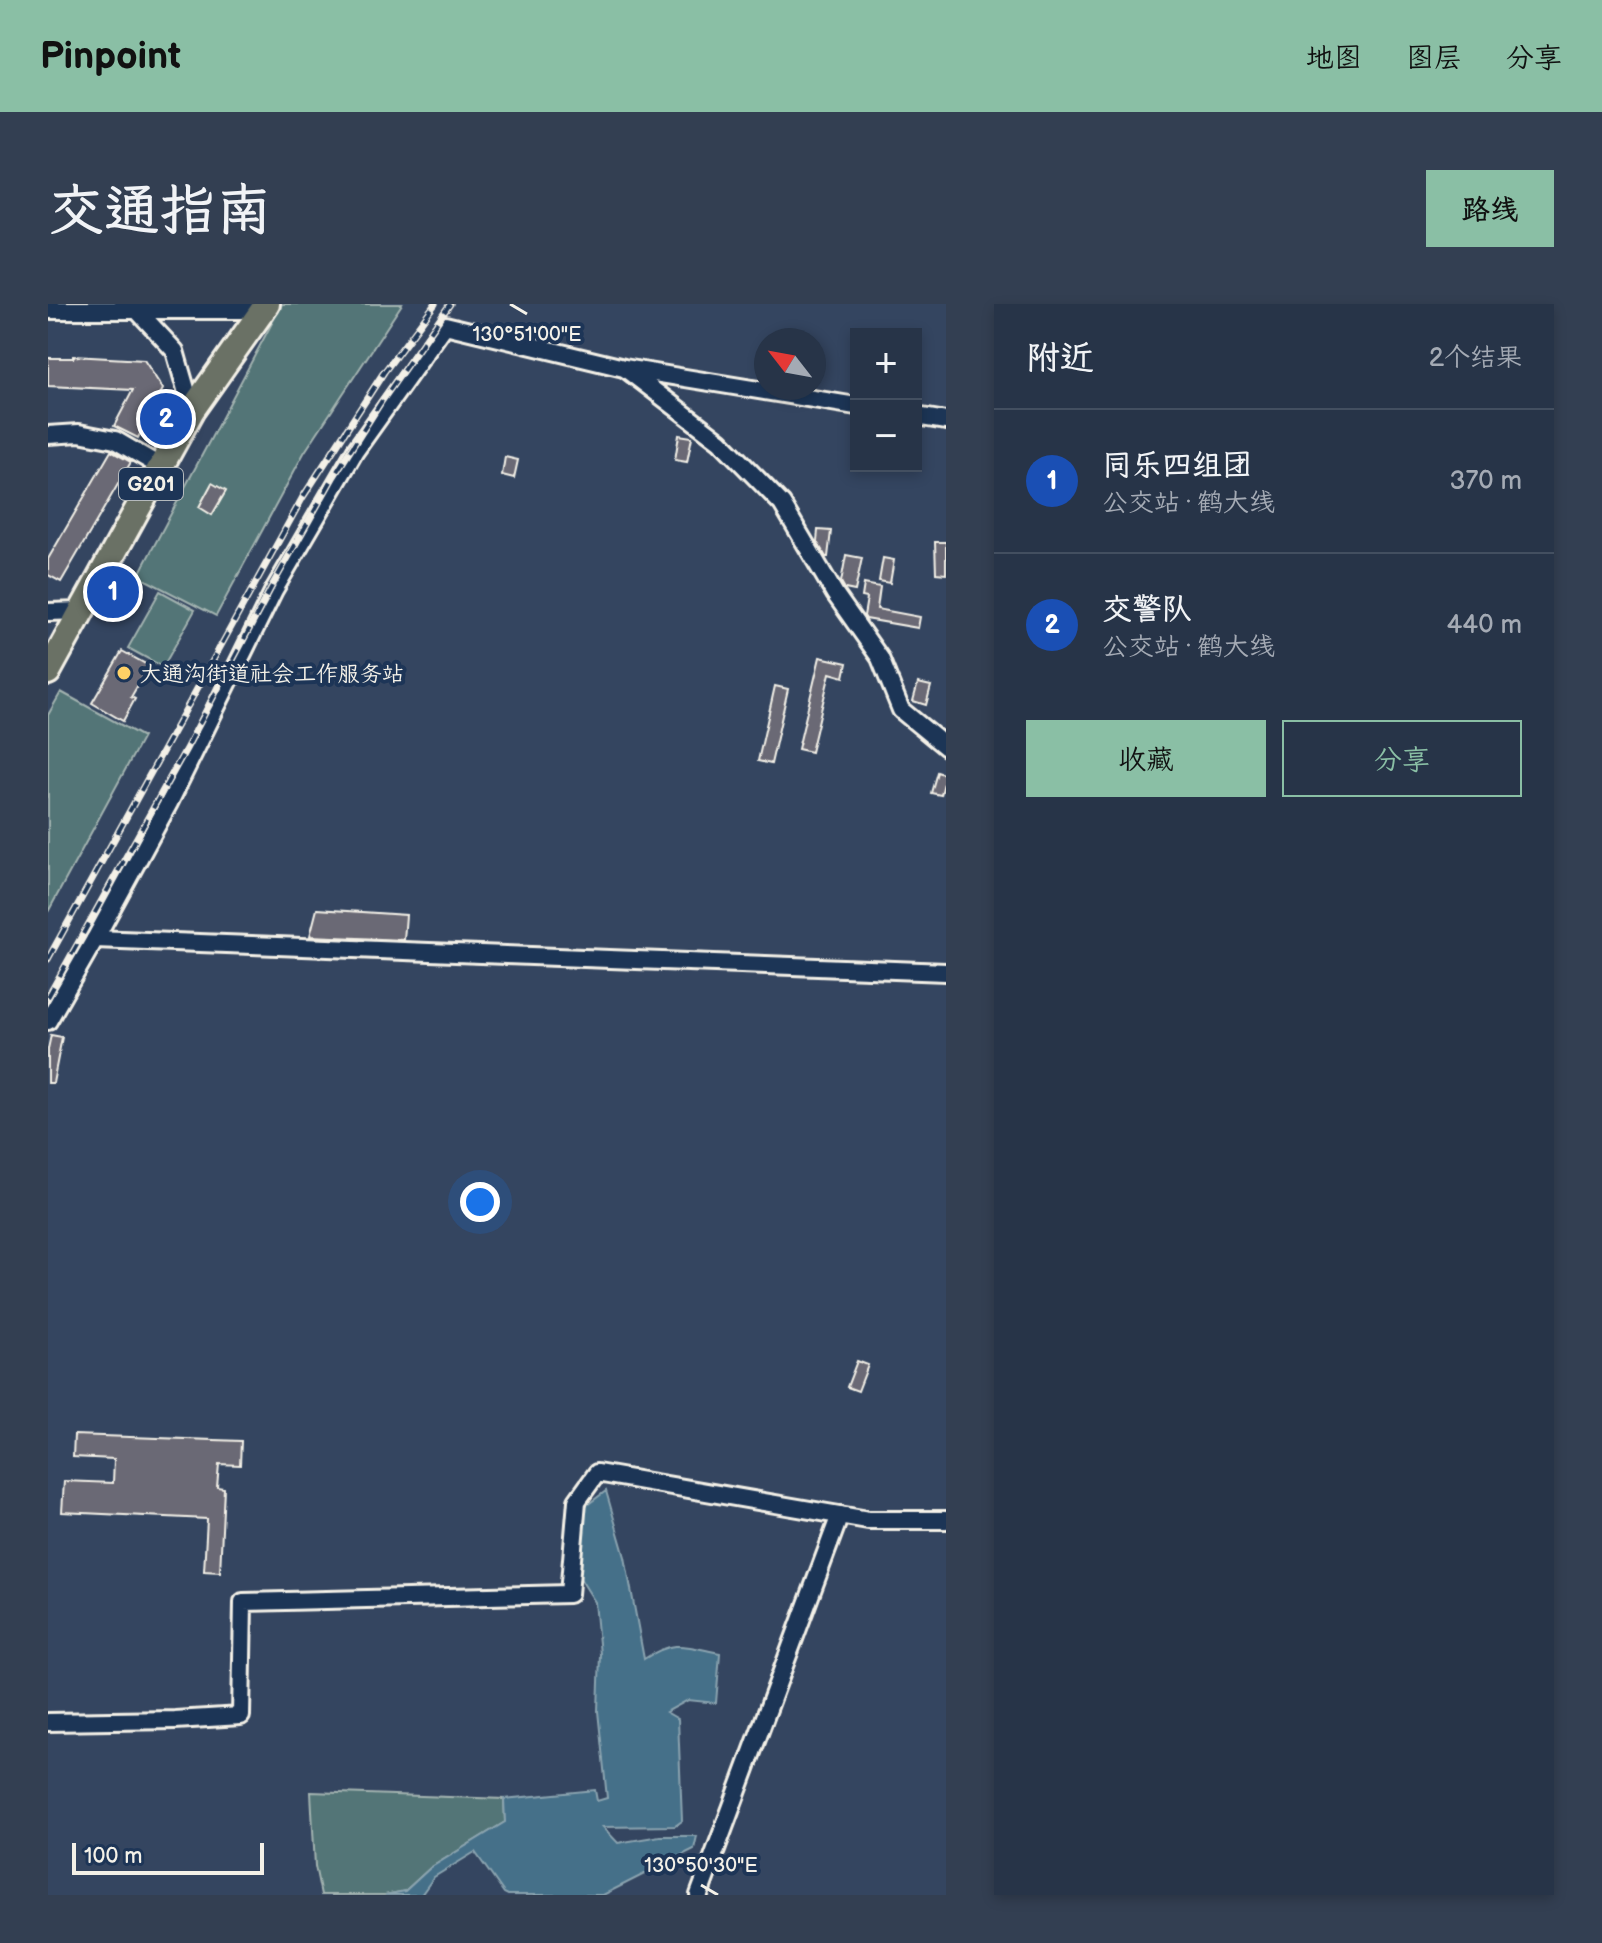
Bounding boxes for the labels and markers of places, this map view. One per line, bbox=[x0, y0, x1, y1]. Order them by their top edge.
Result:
pin: 2 bbox=[140, 389, 192, 449]
pin: 1 bbox=[87, 562, 139, 622]
place label: 大通沟街道社会工作服务站 bbox=[140, 661, 404, 688]
marker: 大通沟街道社会工作服务站 bbox=[115, 664, 133, 682]

